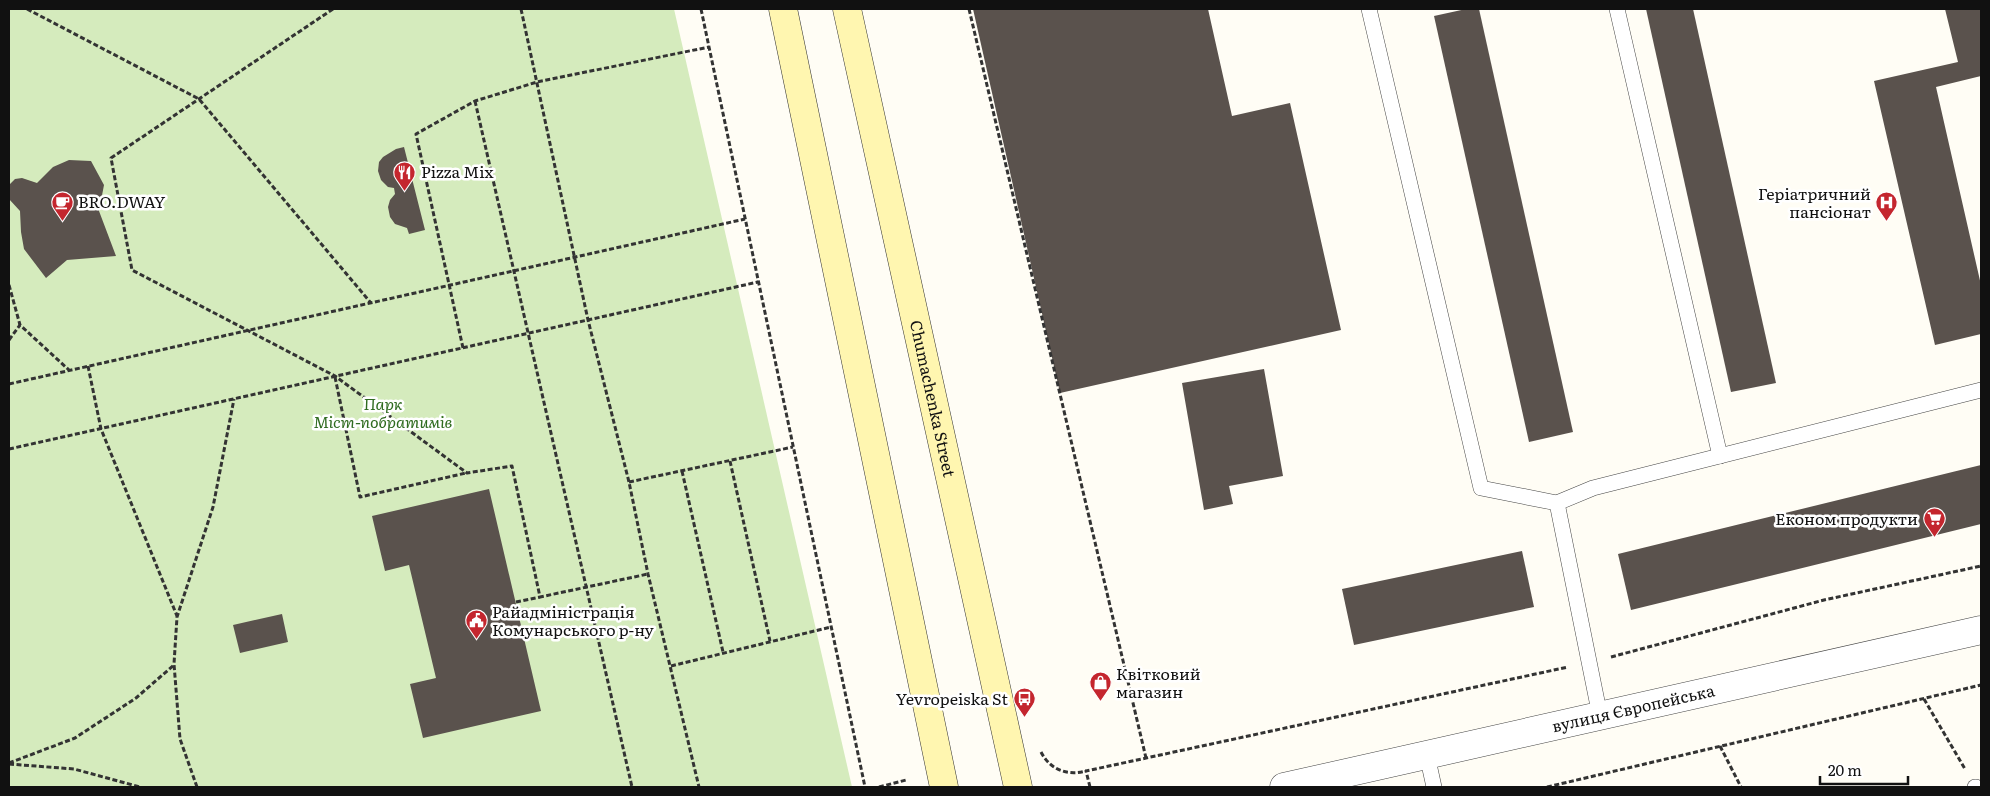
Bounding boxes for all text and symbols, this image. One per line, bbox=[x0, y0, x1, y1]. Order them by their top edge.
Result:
place label: Pizza Mix bbox=[421, 159, 495, 183]
restaurant icon: Pizza Mix bbox=[393, 160, 417, 191]
place label: Геріатричний пансіонат bbox=[1758, 181, 1871, 223]
place label: BRO.DWAY bbox=[78, 189, 166, 213]
cafe icon: BRO.DWAY bbox=[50, 190, 74, 221]
hospital icon: Геріатричний пансіонат bbox=[1875, 191, 1899, 222]
street label: Chumachenka Street bbox=[905, 318, 963, 480]
park label: Парк Міст-побратимів bbox=[314, 391, 453, 433]
place label: Економ продукти bbox=[1775, 506, 1918, 530]
supermarket icon: Економ продукти bbox=[1922, 507, 1946, 538]
place label: Райадміністрація Комунарського р-ну bbox=[492, 599, 655, 641]
public building icon: Райадміністрація Комунарського р-ну bbox=[464, 609, 488, 640]
place label: Квітковий магазин bbox=[1116, 661, 1201, 703]
shop icon: Квітковий магазин bbox=[1088, 671, 1112, 702]
street label: вулиця Європейська bbox=[1549, 677, 1717, 737]
place label: Yevropeiska St bbox=[896, 686, 1009, 710]
bus stop icon: Yevropeiska St bbox=[1012, 687, 1036, 718]
scale bar bbox=[1820, 754, 1908, 786]
text: 20 m bbox=[1828, 758, 1862, 781]

